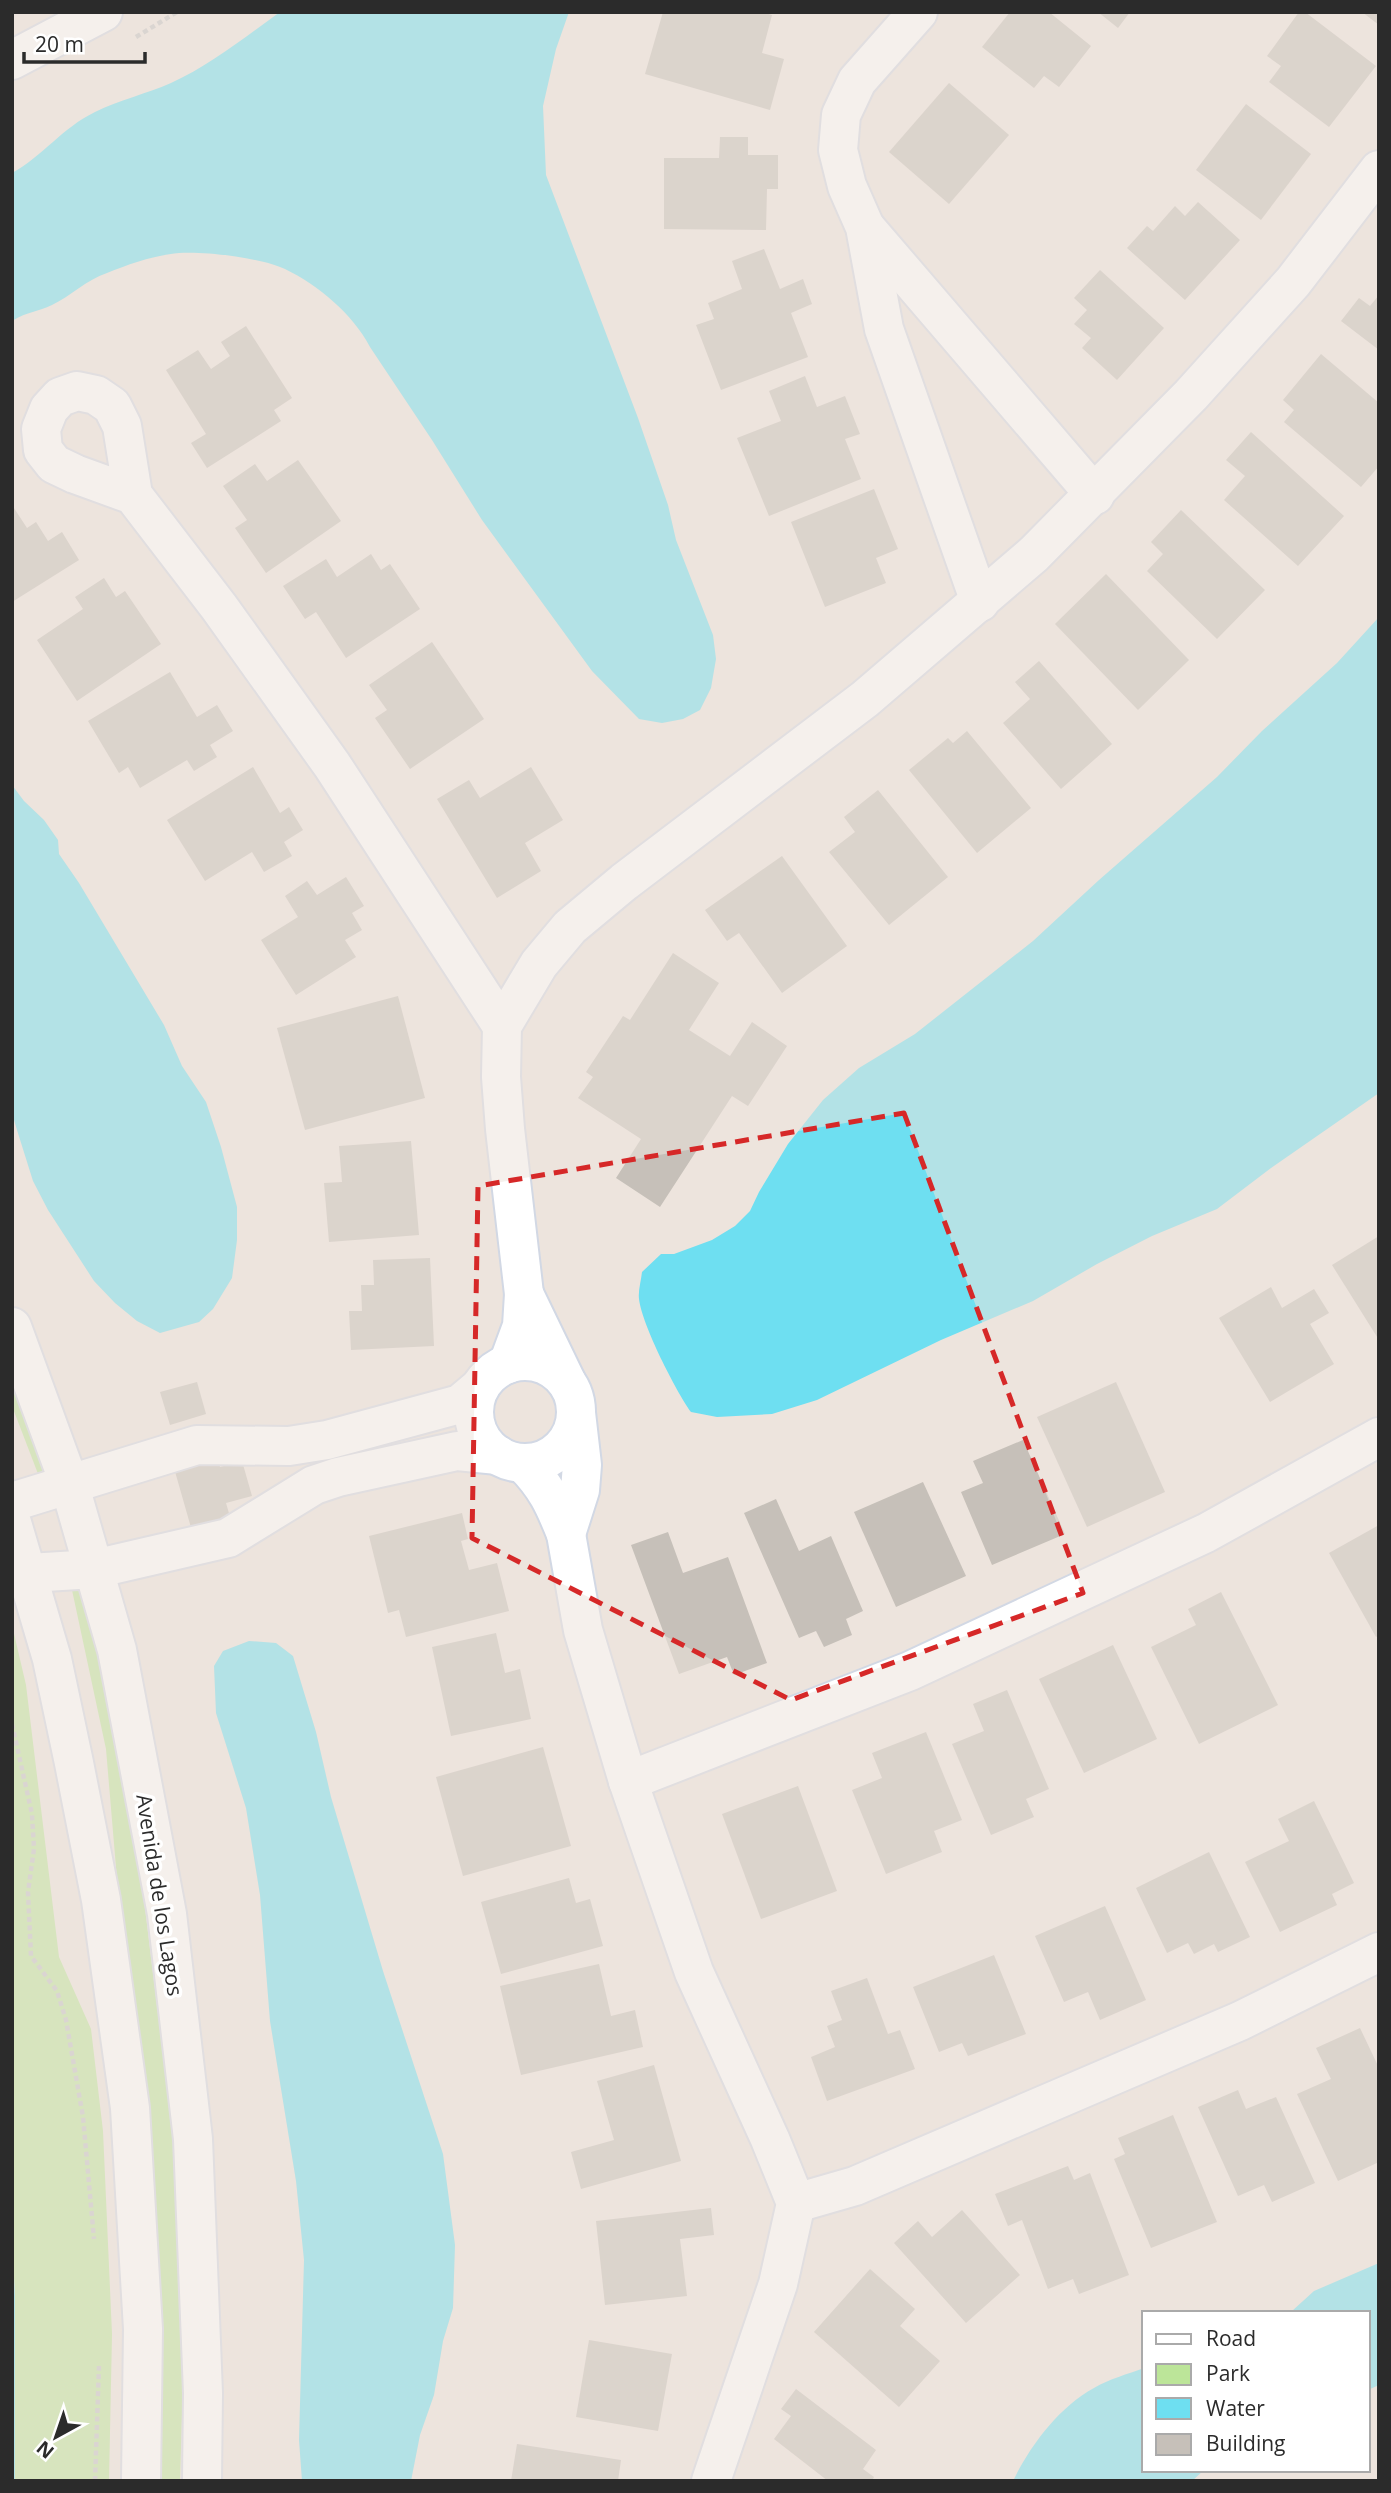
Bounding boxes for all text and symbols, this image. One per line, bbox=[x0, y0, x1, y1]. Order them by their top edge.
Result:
scale bar bbox=[24, 21, 145, 65]
text: 20 m bbox=[35, 30, 84, 58]
street label: Avenida de los Lagos bbox=[130, 1792, 190, 1998]
legend bbox=[1142, 2311, 1370, 2472]
text: Road bbox=[1206, 2324, 1256, 2352]
text: Park bbox=[1206, 2359, 1250, 2387]
text: Water bbox=[1206, 2394, 1265, 2422]
north arrow bbox=[21, 2402, 91, 2472]
text: Building bbox=[1206, 2429, 1285, 2457]
text: N bbox=[31, 2435, 59, 2465]

